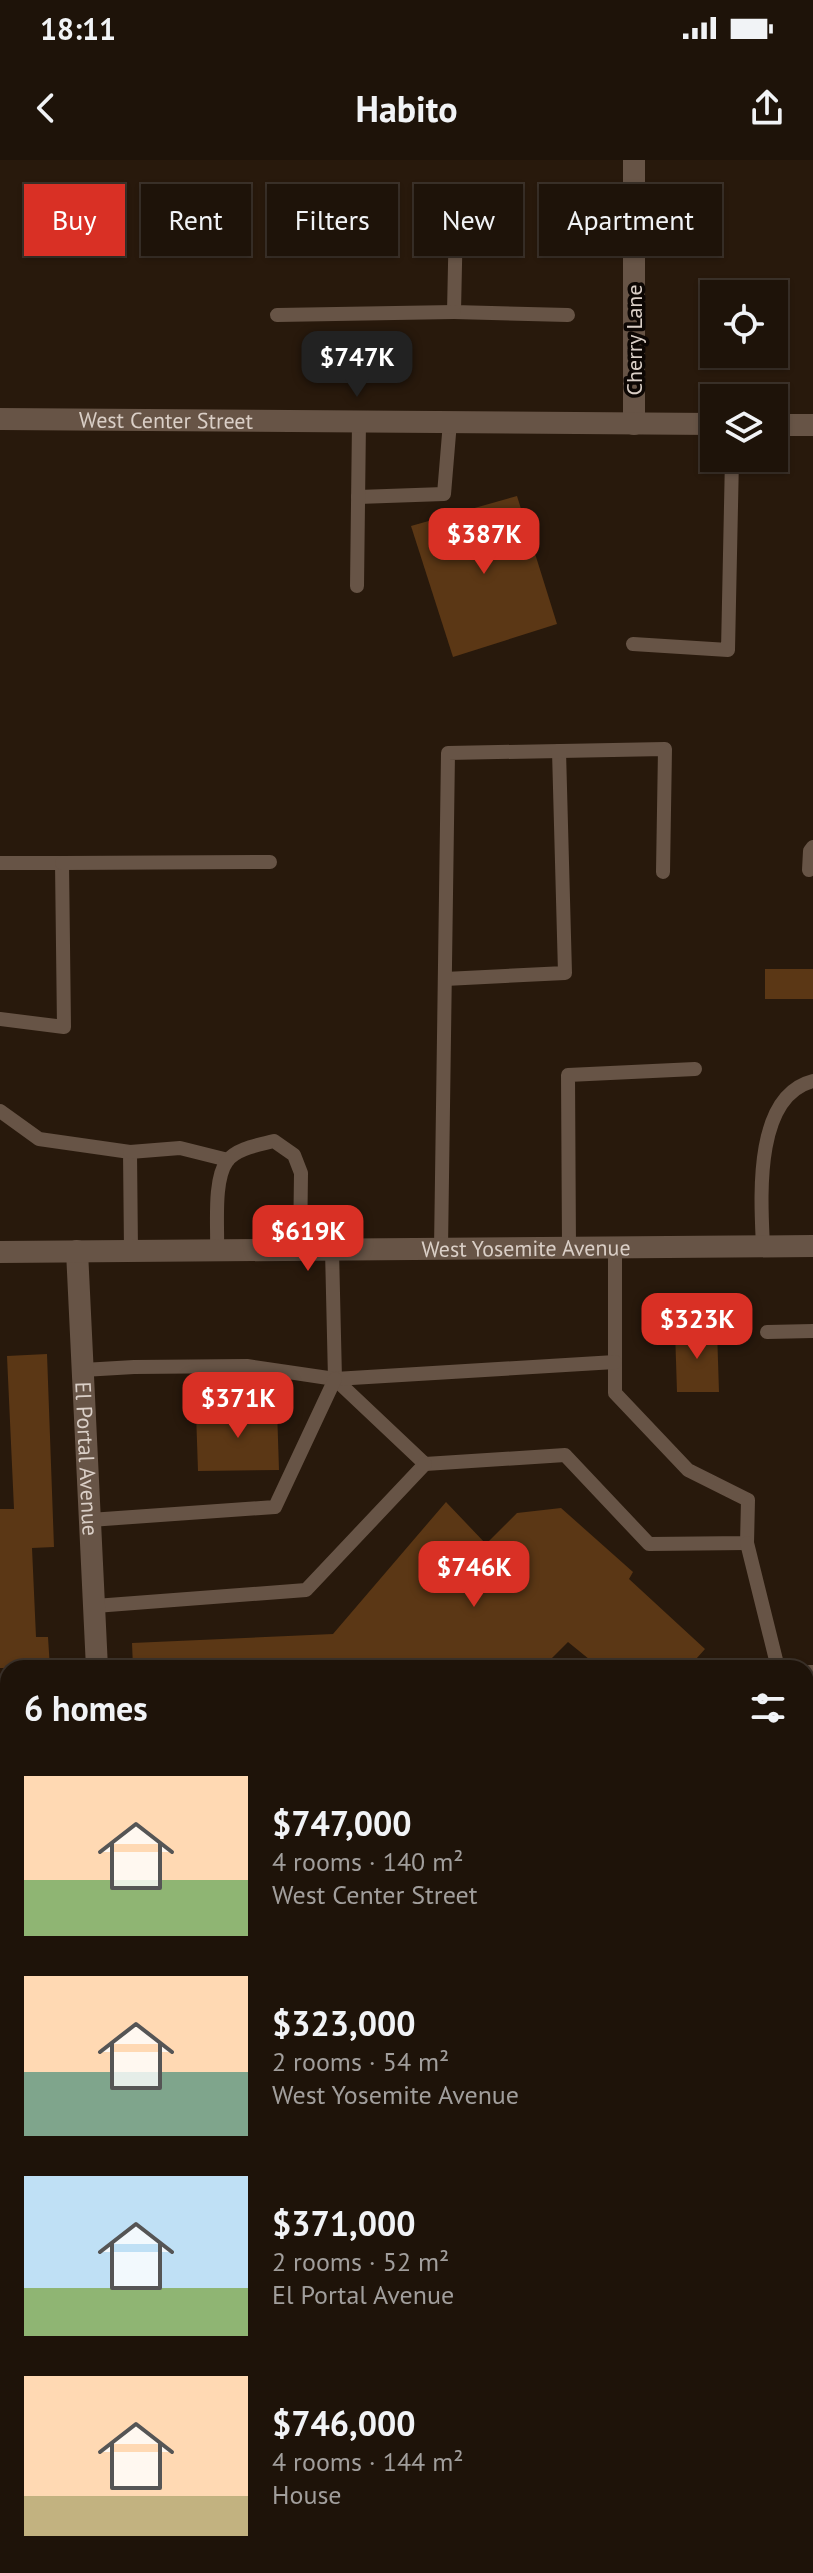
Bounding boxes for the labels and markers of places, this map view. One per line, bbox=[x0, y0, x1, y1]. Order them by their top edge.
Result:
pin: $747K bbox=[301, 331, 413, 399]
pin: $387K bbox=[428, 508, 540, 576]
pin: $619K bbox=[252, 1205, 364, 1273]
pin: $323K bbox=[641, 1293, 753, 1361]
pin: $371K bbox=[182, 1372, 294, 1440]
pin: $746K bbox=[418, 1541, 530, 1609]

